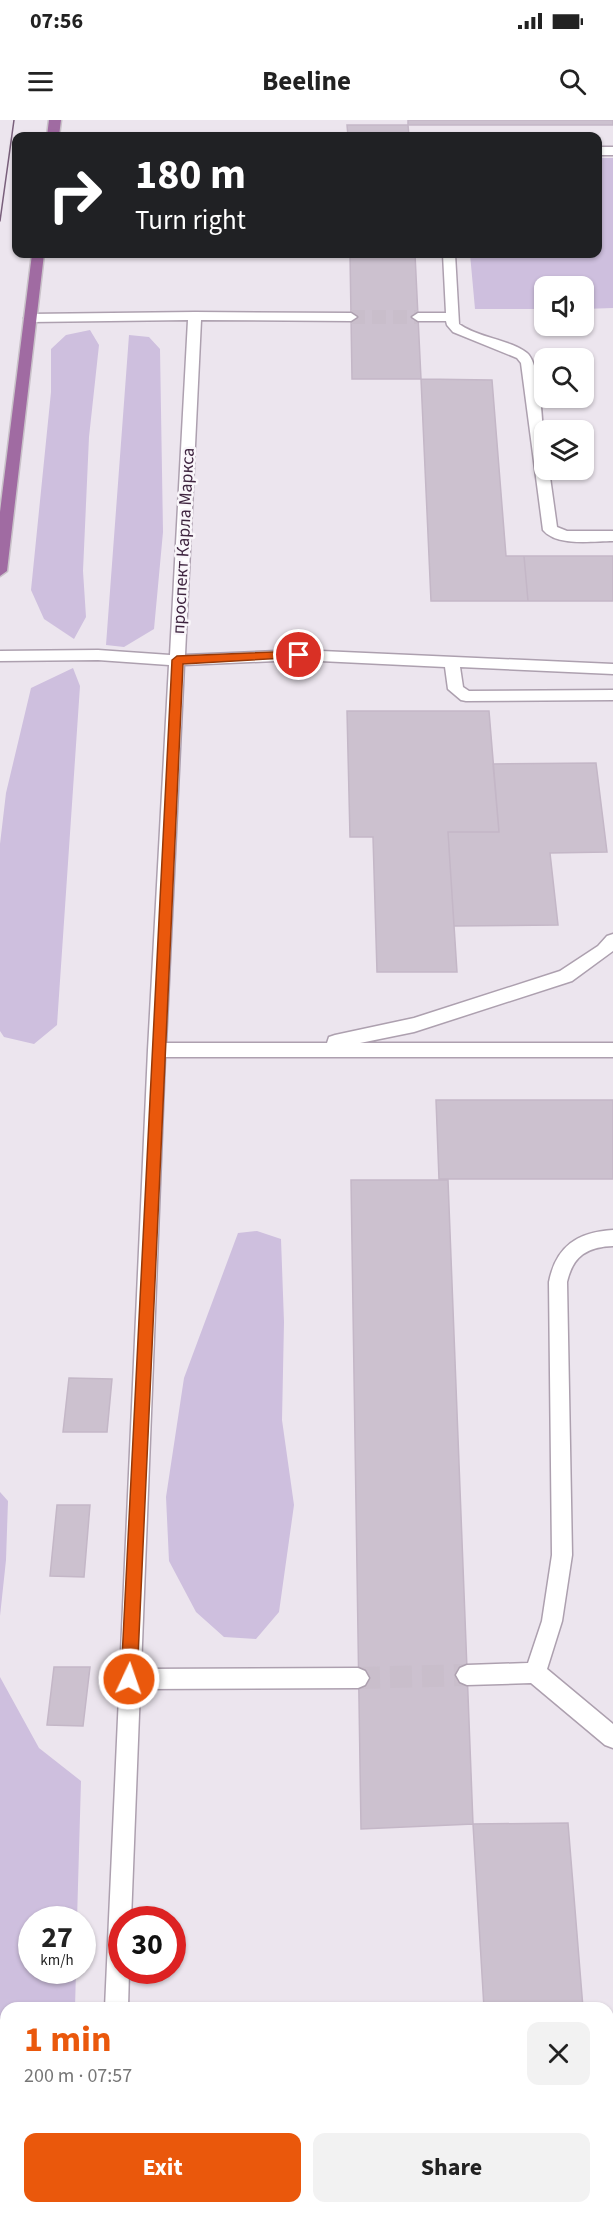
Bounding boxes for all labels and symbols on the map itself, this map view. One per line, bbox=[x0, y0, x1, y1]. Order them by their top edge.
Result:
street label: проспект Карла Маркса bbox=[166, 447, 201, 635]
pin bbox=[273, 629, 324, 680]
position arrow bbox=[97, 1647, 161, 1711]
speed limit sign: 30 bbox=[108, 1906, 186, 1984]

